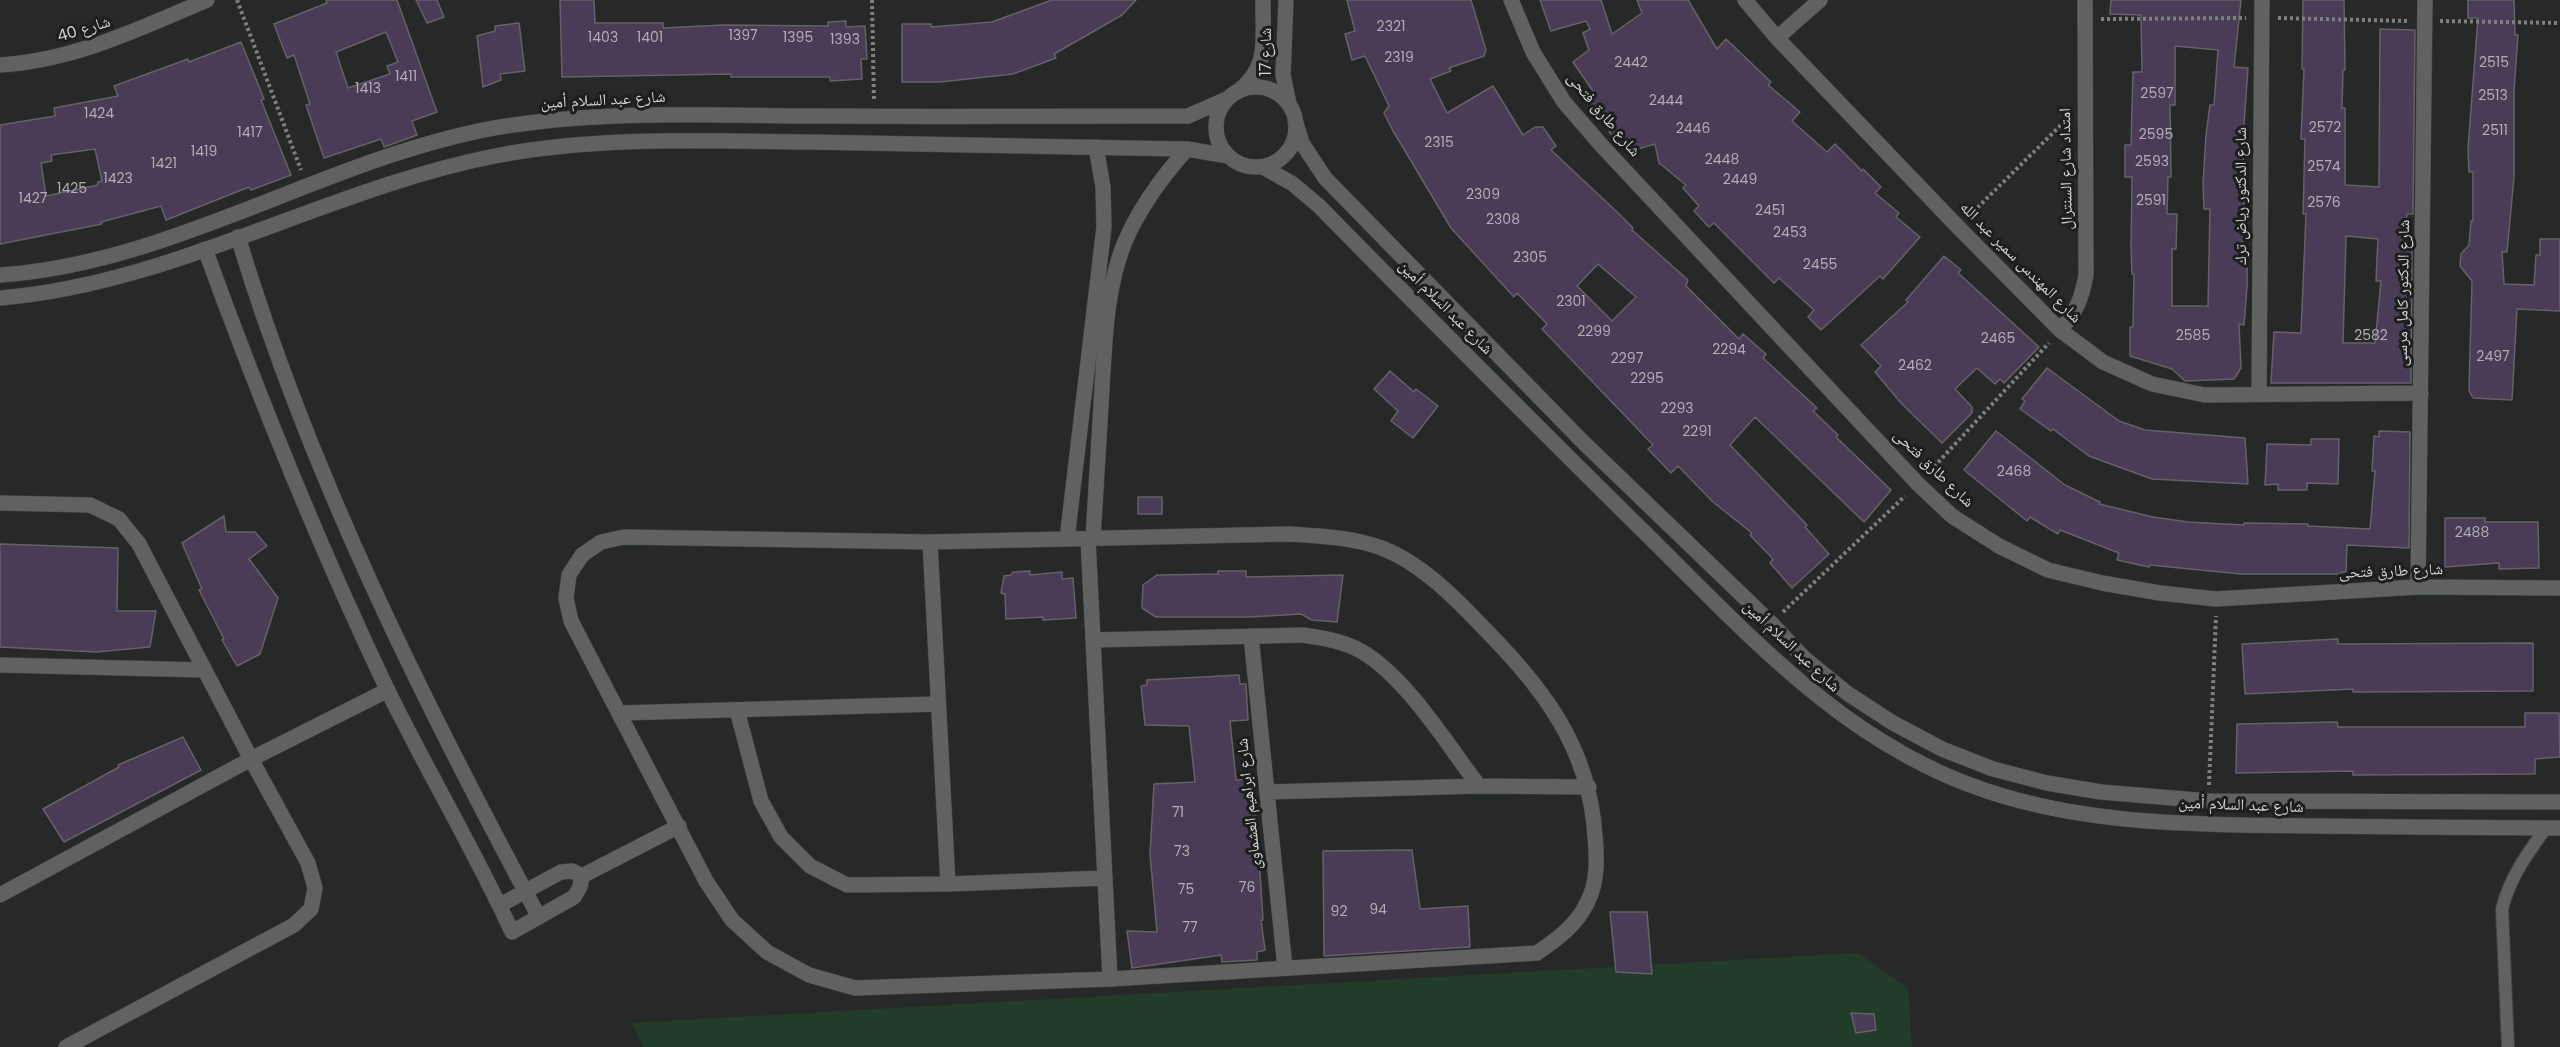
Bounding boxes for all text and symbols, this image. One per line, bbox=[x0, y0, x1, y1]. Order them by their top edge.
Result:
street label: شارع 40 bbox=[55, 13, 113, 47]
house number: 2321 bbox=[1377, 19, 1405, 35]
house number: 1397 bbox=[728, 28, 758, 44]
street label: شارع 17 bbox=[1257, 28, 1277, 76]
house number: 1403 bbox=[588, 30, 618, 46]
house number: 1401 bbox=[637, 30, 663, 46]
house number: 1395 bbox=[783, 30, 813, 46]
house number: 1393 bbox=[830, 32, 860, 48]
house number: 2319 bbox=[1384, 50, 1414, 66]
house number: 2442 bbox=[1614, 55, 1648, 71]
house number: 2515 bbox=[2479, 55, 2509, 71]
house number: 1411 bbox=[395, 69, 417, 85]
street label: شارع طارق فتحى bbox=[1562, 69, 1644, 161]
house number: 1413 bbox=[355, 81, 381, 97]
house number: 2597 bbox=[2140, 86, 2174, 102]
street label: شارع عبد السلام أمين bbox=[540, 88, 666, 114]
house number: 2513 bbox=[2478, 88, 2508, 104]
house number: 2444 bbox=[1649, 93, 1683, 109]
house number: 1424 bbox=[84, 106, 114, 122]
street label: امتداد شارع السنترال bbox=[2056, 108, 2078, 230]
house number: 2572 bbox=[2309, 120, 2341, 136]
house number: 2446 bbox=[1676, 121, 1710, 137]
house number: 2511 bbox=[2482, 123, 2508, 139]
house number: 1417 bbox=[237, 125, 263, 141]
house number: 2595 bbox=[2139, 127, 2173, 143]
street label: شارع الدكتور رياض ترك bbox=[2232, 127, 2252, 265]
house number: 2315 bbox=[1424, 135, 1454, 151]
house number: 1419 bbox=[191, 144, 217, 160]
house number: 2448 bbox=[1705, 152, 1739, 168]
house number: 2593 bbox=[2135, 154, 2169, 170]
house number: 1421 bbox=[151, 156, 177, 172]
house number: 2574 bbox=[2307, 159, 2341, 175]
house number: 1423 bbox=[103, 171, 133, 187]
house number: 2449 bbox=[1723, 172, 1757, 188]
house number: 1425 bbox=[57, 181, 87, 197]
house number: 2309 bbox=[1466, 187, 1500, 203]
house number: 1427 bbox=[19, 191, 47, 207]
house number: 2591 bbox=[2136, 193, 2166, 209]
house number: 2576 bbox=[2307, 195, 2341, 211]
street label: شارع المهندس سمير عبد الله bbox=[1955, 198, 2085, 328]
house number: 2451 bbox=[1755, 203, 1785, 219]
house number: 2308 bbox=[1486, 212, 1520, 228]
street label: شارع الدكتور كامل مرسى bbox=[2393, 219, 2415, 367]
house number: 2453 bbox=[1773, 225, 1807, 241]
house number: 2305 bbox=[1513, 250, 1547, 266]
street label: شارع عبد السلام أمين bbox=[1394, 257, 1496, 359]
house number: 2455 bbox=[1803, 257, 1837, 273]
house number: 2301 bbox=[1556, 294, 1586, 310]
house number: 2299 bbox=[1577, 324, 1611, 340]
house number: 2585 bbox=[2176, 328, 2210, 344]
house number: 2582 bbox=[2354, 328, 2388, 344]
house number: 2465 bbox=[1981, 331, 2015, 347]
house number: 2294 bbox=[1712, 342, 1746, 358]
house number: 2497 bbox=[2476, 349, 2510, 365]
house number: 2297 bbox=[1611, 351, 1643, 367]
house number: 2462 bbox=[1898, 358, 1932, 374]
house number: 2295 bbox=[1630, 371, 1664, 387]
house number: 2293 bbox=[1660, 401, 1694, 417]
house number: 2291 bbox=[1682, 424, 1712, 440]
street label: شارع طارق فتحى bbox=[1889, 426, 1977, 512]
house number: 2468 bbox=[1997, 464, 2031, 480]
house number: 2488 bbox=[2455, 525, 2489, 541]
street label: شارع طارق فتحى bbox=[2339, 561, 2443, 583]
street label: شارع عبد السلام أمين bbox=[1739, 597, 1843, 697]
street label: شارع ابراهيم العشماوى bbox=[1234, 737, 1266, 871]
street label: شارع عبد السلام أمين bbox=[2178, 794, 2304, 818]
house number: 71 bbox=[1172, 805, 1184, 821]
house number: 73 bbox=[1174, 844, 1190, 860]
house number: 76 bbox=[1239, 880, 1255, 896]
house number: 75 bbox=[1178, 882, 1194, 898]
house number: 94 bbox=[1369, 902, 1387, 918]
house number: 92 bbox=[1331, 904, 1347, 920]
house number: 77 bbox=[1182, 920, 1198, 936]

